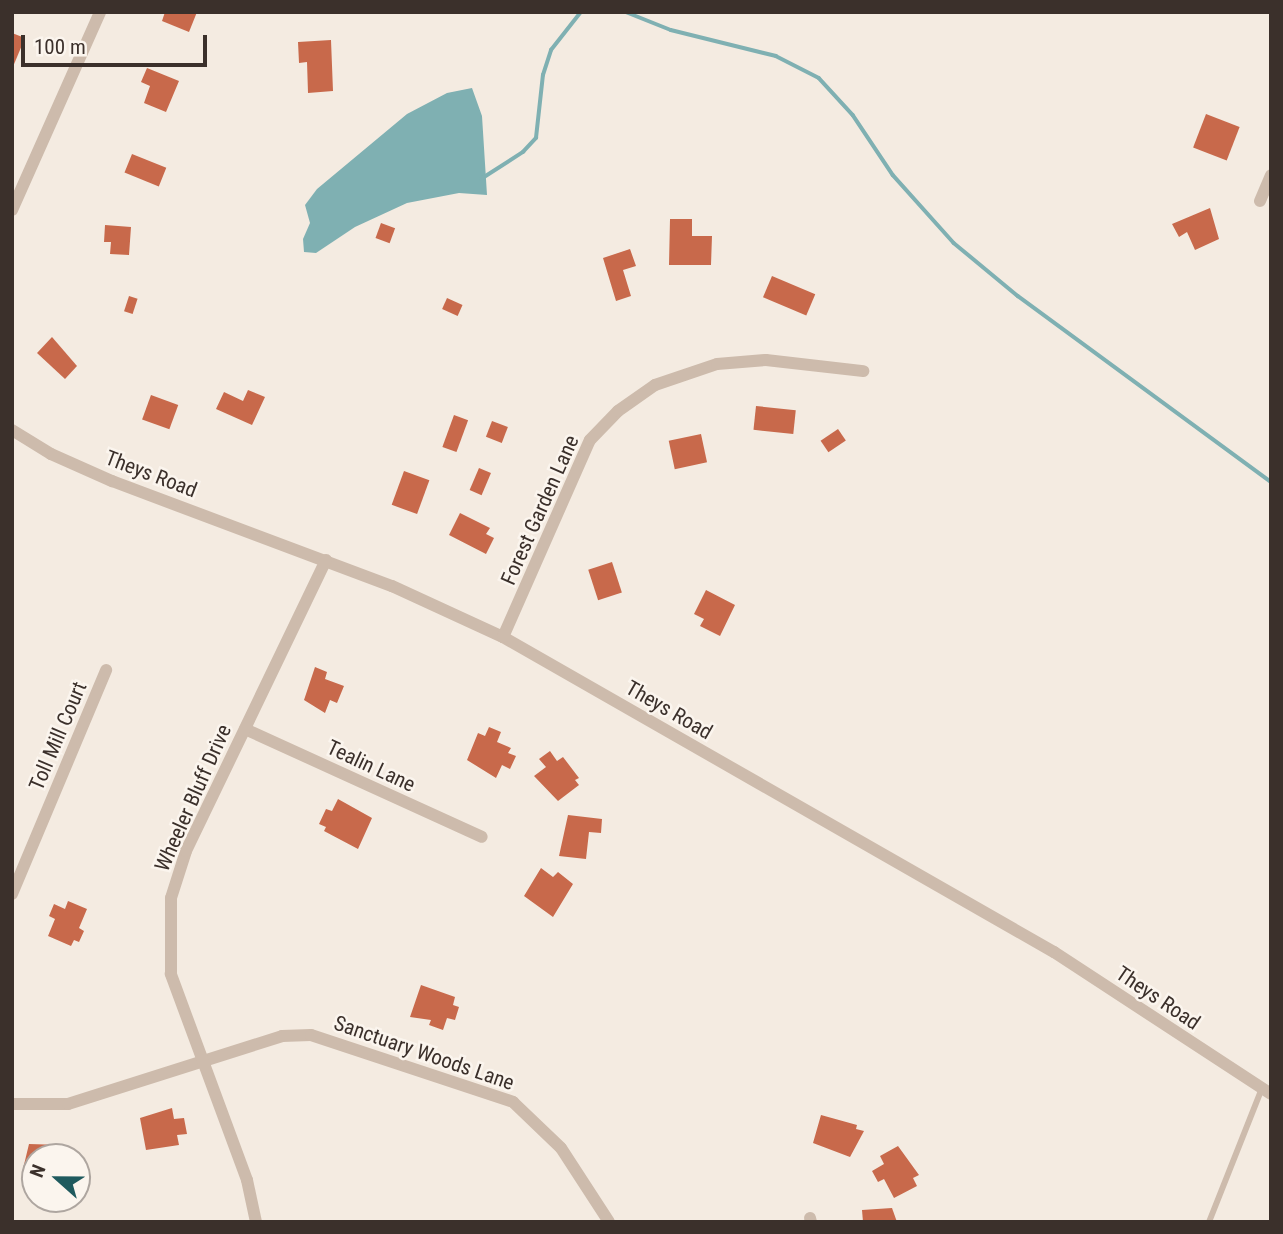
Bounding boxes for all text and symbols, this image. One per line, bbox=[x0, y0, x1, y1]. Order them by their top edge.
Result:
scale bar bbox=[24, 21, 210, 65]
text: 100 m bbox=[34, 35, 86, 59]
street label: Forest Garden Lane bbox=[496, 431, 584, 589]
street label: Theys Road bbox=[102, 445, 200, 503]
street label: Theys Road bbox=[621, 675, 717, 745]
street label: Toll Mill Court bbox=[24, 678, 92, 794]
street label: Wheeler Bluff Drive bbox=[149, 721, 237, 875]
street label: Tealin Lane bbox=[323, 735, 419, 797]
street label: Theys Road bbox=[1111, 961, 1205, 1035]
street label: Sanctuary Woods Lane bbox=[331, 1010, 517, 1096]
north arrow bbox=[21, 1143, 91, 1213]
text: N bbox=[25, 1161, 51, 1181]

